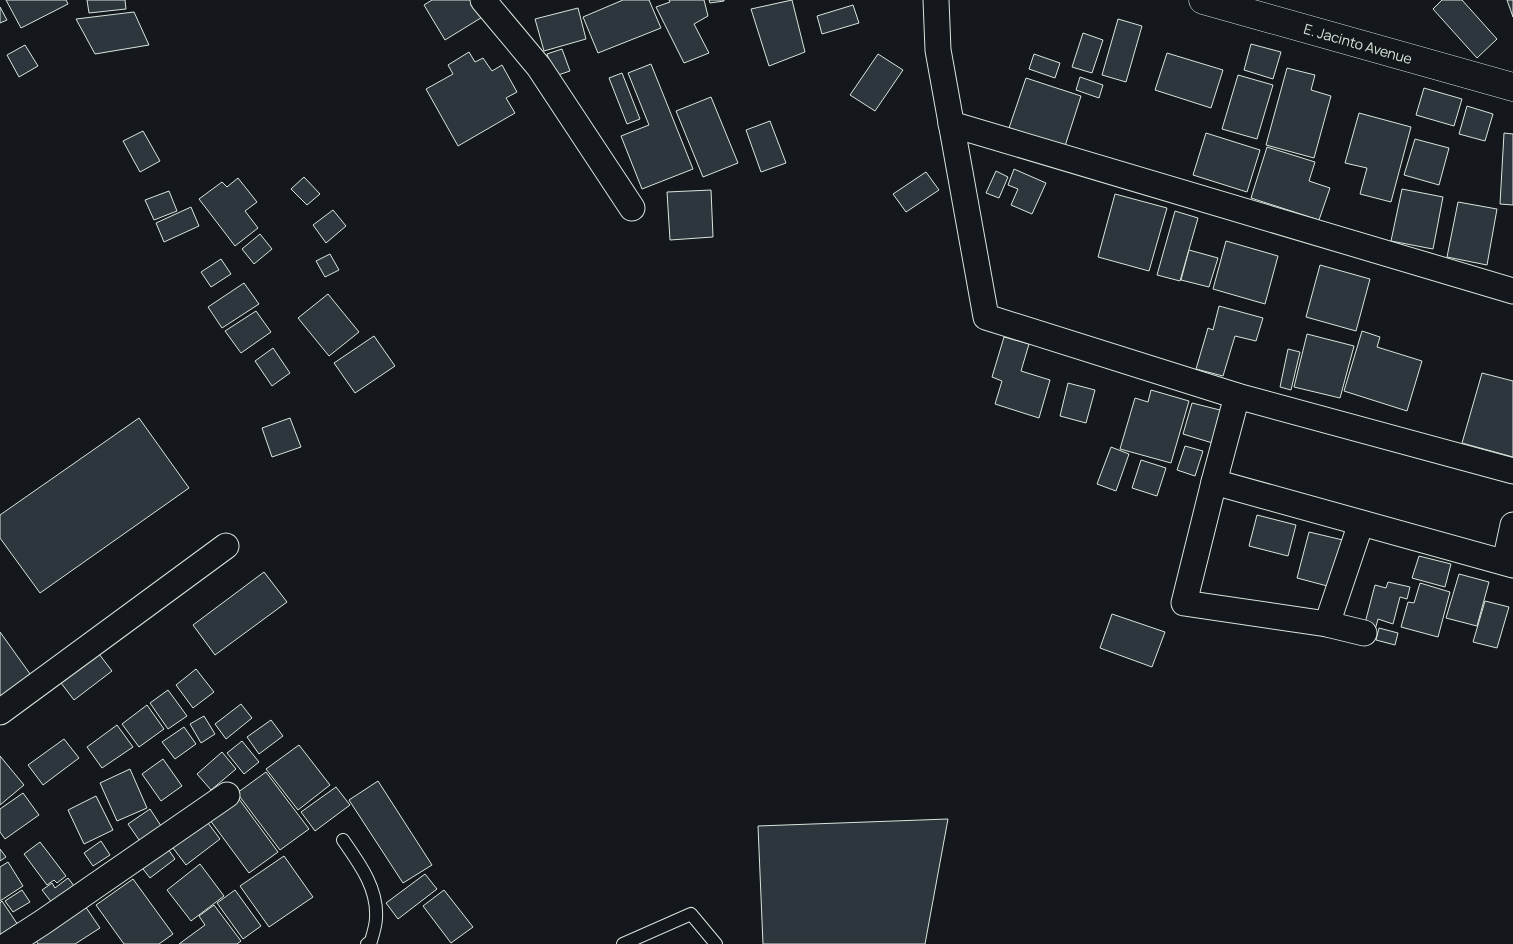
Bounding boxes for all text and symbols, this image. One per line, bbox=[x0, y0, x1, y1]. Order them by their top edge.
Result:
street label: E. Jacinto Avenue bbox=[1302, 19, 1415, 68]

